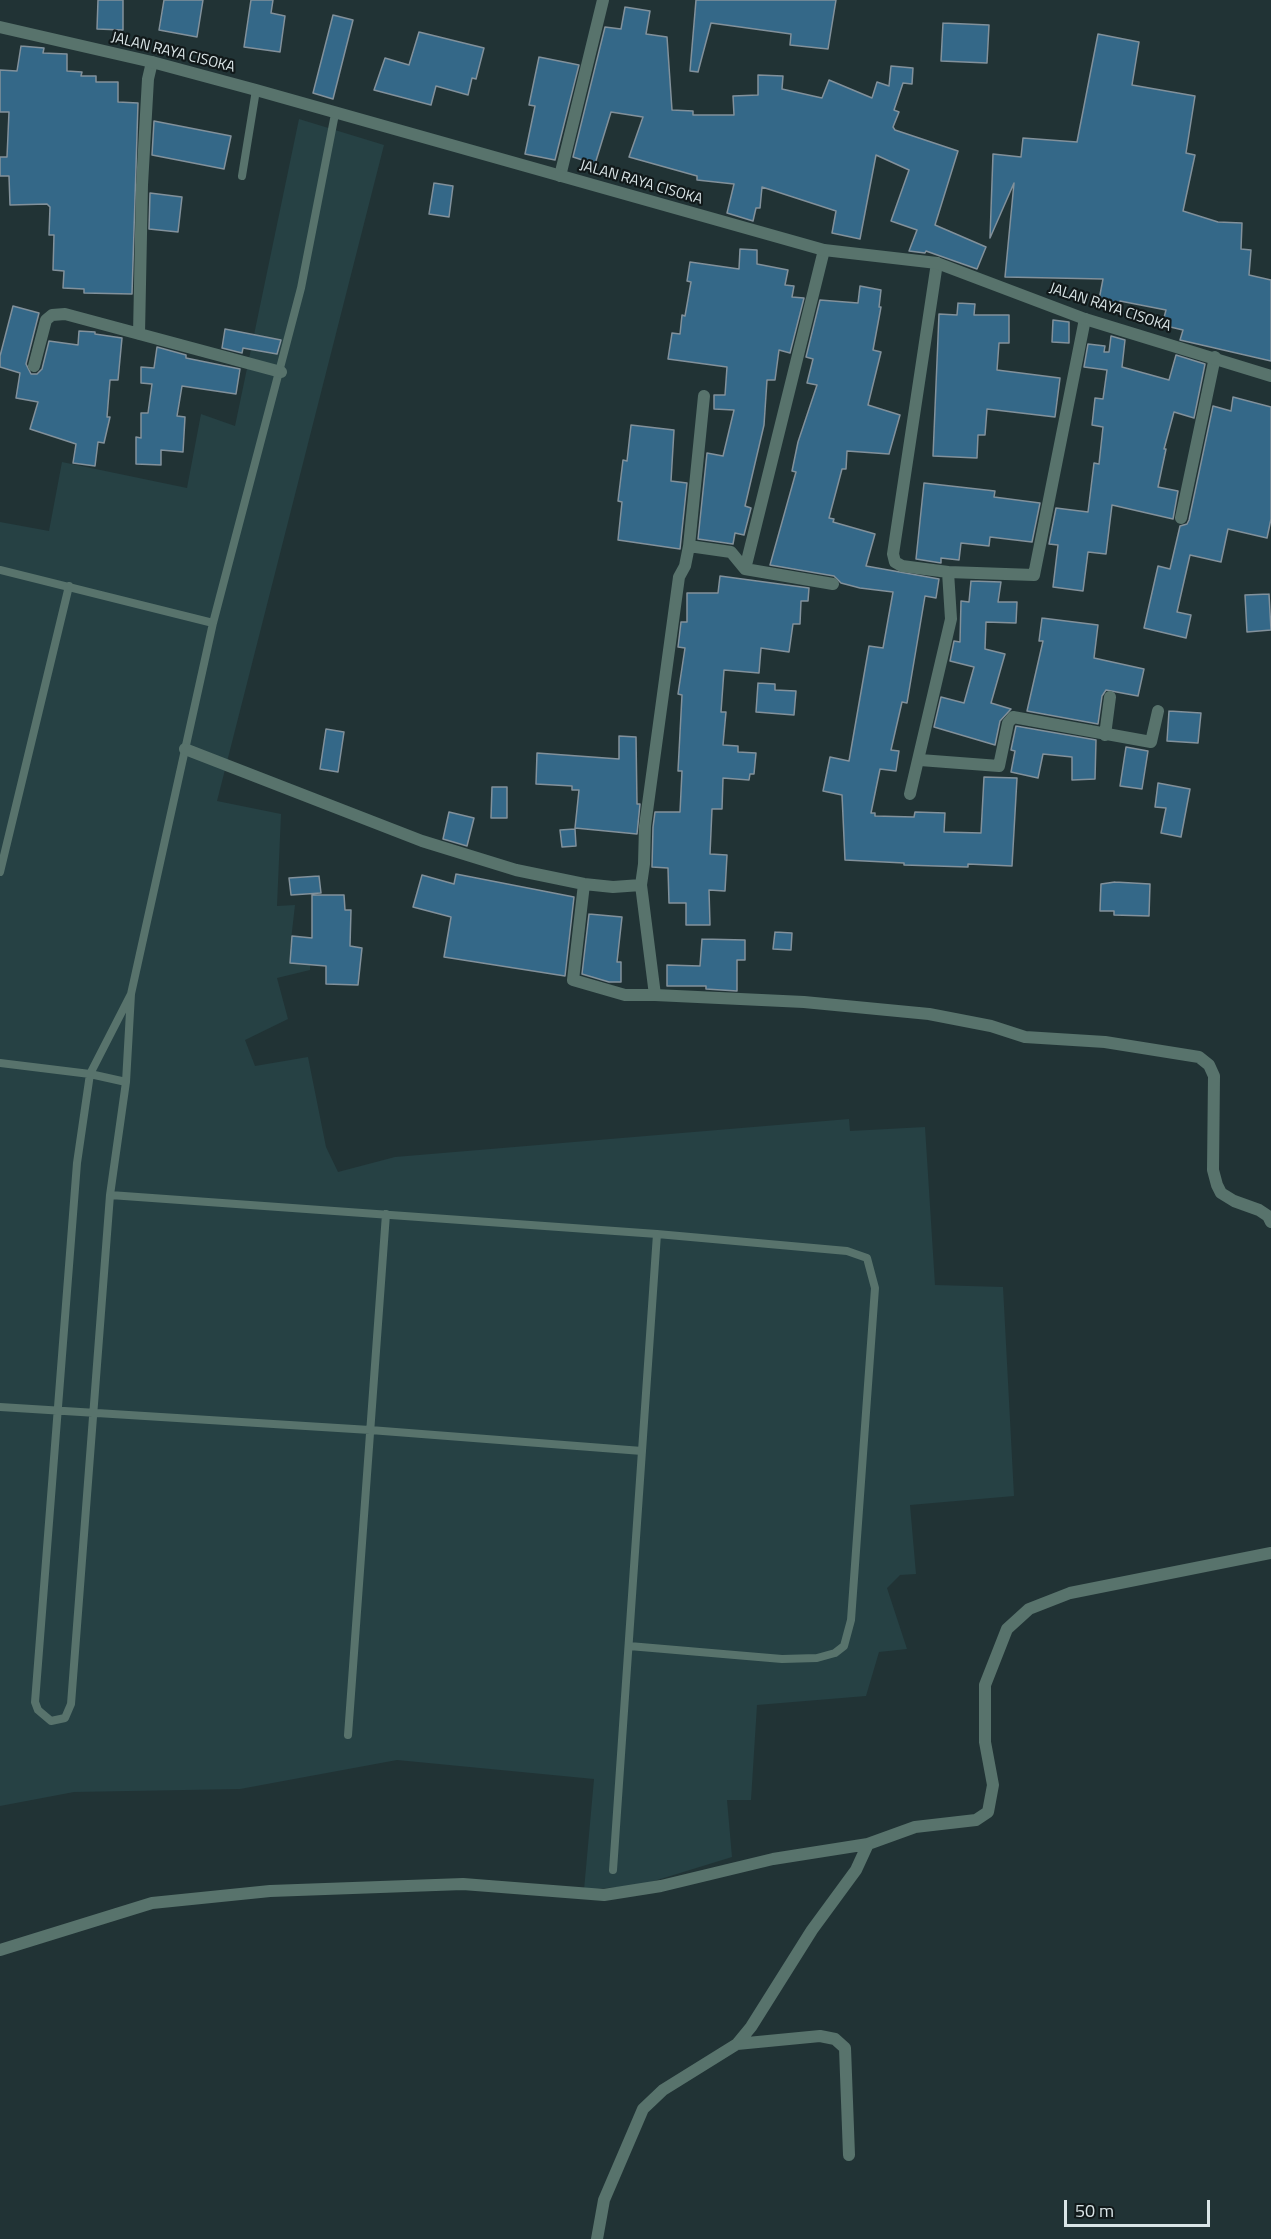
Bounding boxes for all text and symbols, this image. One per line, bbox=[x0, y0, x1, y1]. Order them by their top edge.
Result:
street label: JALAN RAYA CISOKA bbox=[109, 29, 237, 77]
street label: JALAN RAYA CISOKA bbox=[577, 157, 705, 209]
street label: JALAN RAYA CISOKA bbox=[1047, 280, 1173, 336]
scale bar bbox=[1067, 2188, 1212, 2226]
text: 50 m bbox=[1075, 2197, 1114, 2224]

